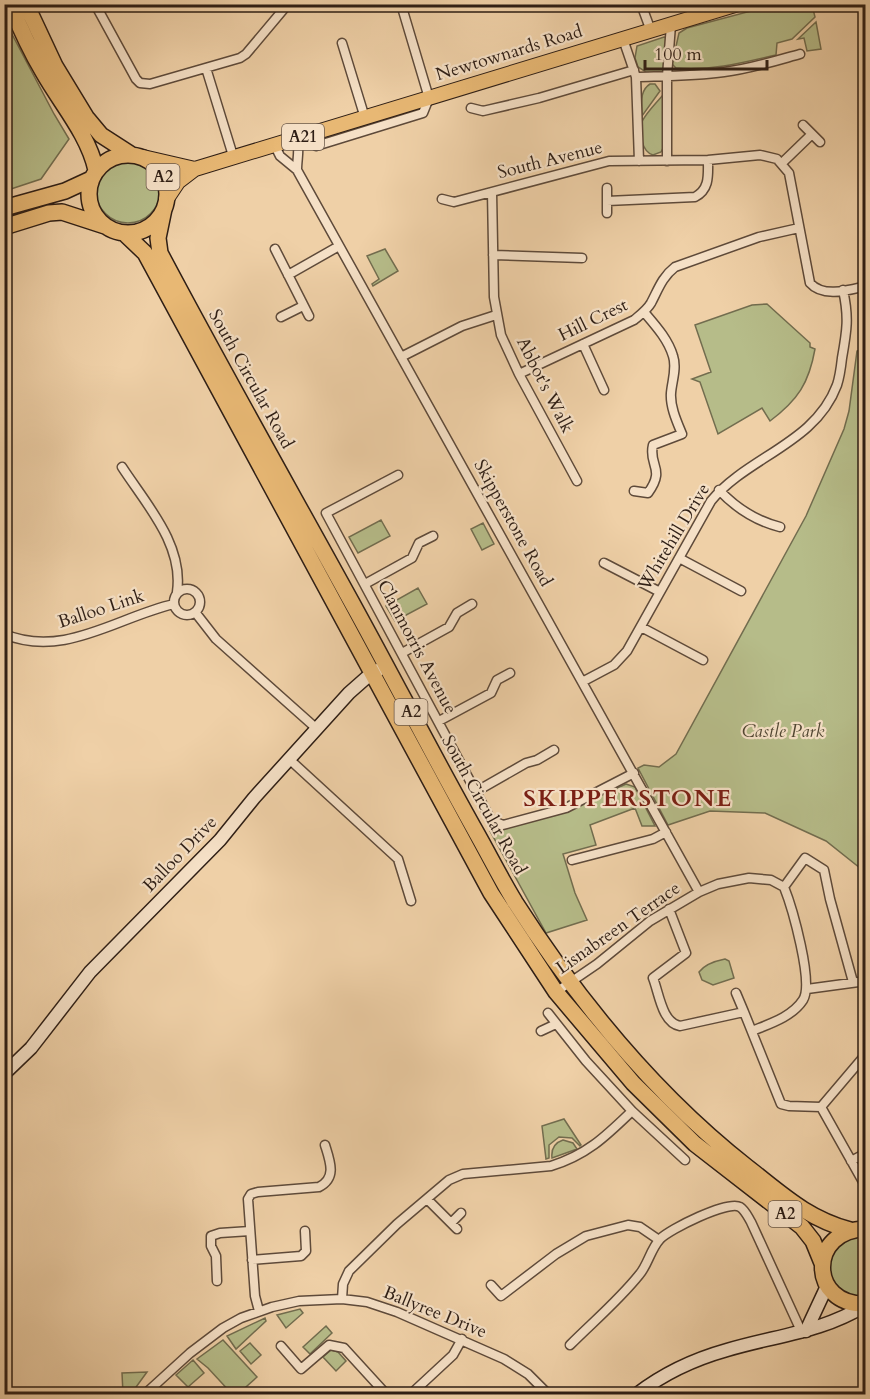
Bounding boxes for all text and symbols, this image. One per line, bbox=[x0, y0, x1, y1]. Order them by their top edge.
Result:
street label: Newtownards Road bbox=[432, 19, 586, 87]
scale bar bbox=[645, 33, 766, 71]
text: 100 m bbox=[654, 42, 702, 67]
road number: A21 bbox=[282, 124, 324, 150]
street label: South Avenue bbox=[495, 135, 605, 185]
road number: A2 bbox=[146, 164, 180, 190]
street label: Hill Crest bbox=[554, 292, 632, 348]
street label: South Circular Road bbox=[202, 305, 300, 454]
street label: Abbot's Walk bbox=[510, 333, 580, 437]
street label: Skipperstone Road bbox=[468, 455, 559, 591]
street label: Whitehill Drive bbox=[632, 479, 716, 596]
street label: Clanmorris Avenue bbox=[371, 575, 463, 719]
street label: Balloo Link bbox=[55, 583, 148, 635]
road number: A2 bbox=[394, 699, 428, 725]
park label: Castle Park bbox=[742, 719, 824, 744]
street label: South Circular Road bbox=[435, 731, 533, 880]
district label: SKIPPERSTONE bbox=[523, 782, 733, 815]
street label: Balloo Drive bbox=[137, 810, 223, 898]
street label: Lisnabreen Terrace bbox=[551, 876, 685, 980]
road number: A2 bbox=[768, 1201, 802, 1227]
street label: Ballyree Drive bbox=[379, 1280, 491, 1344]

